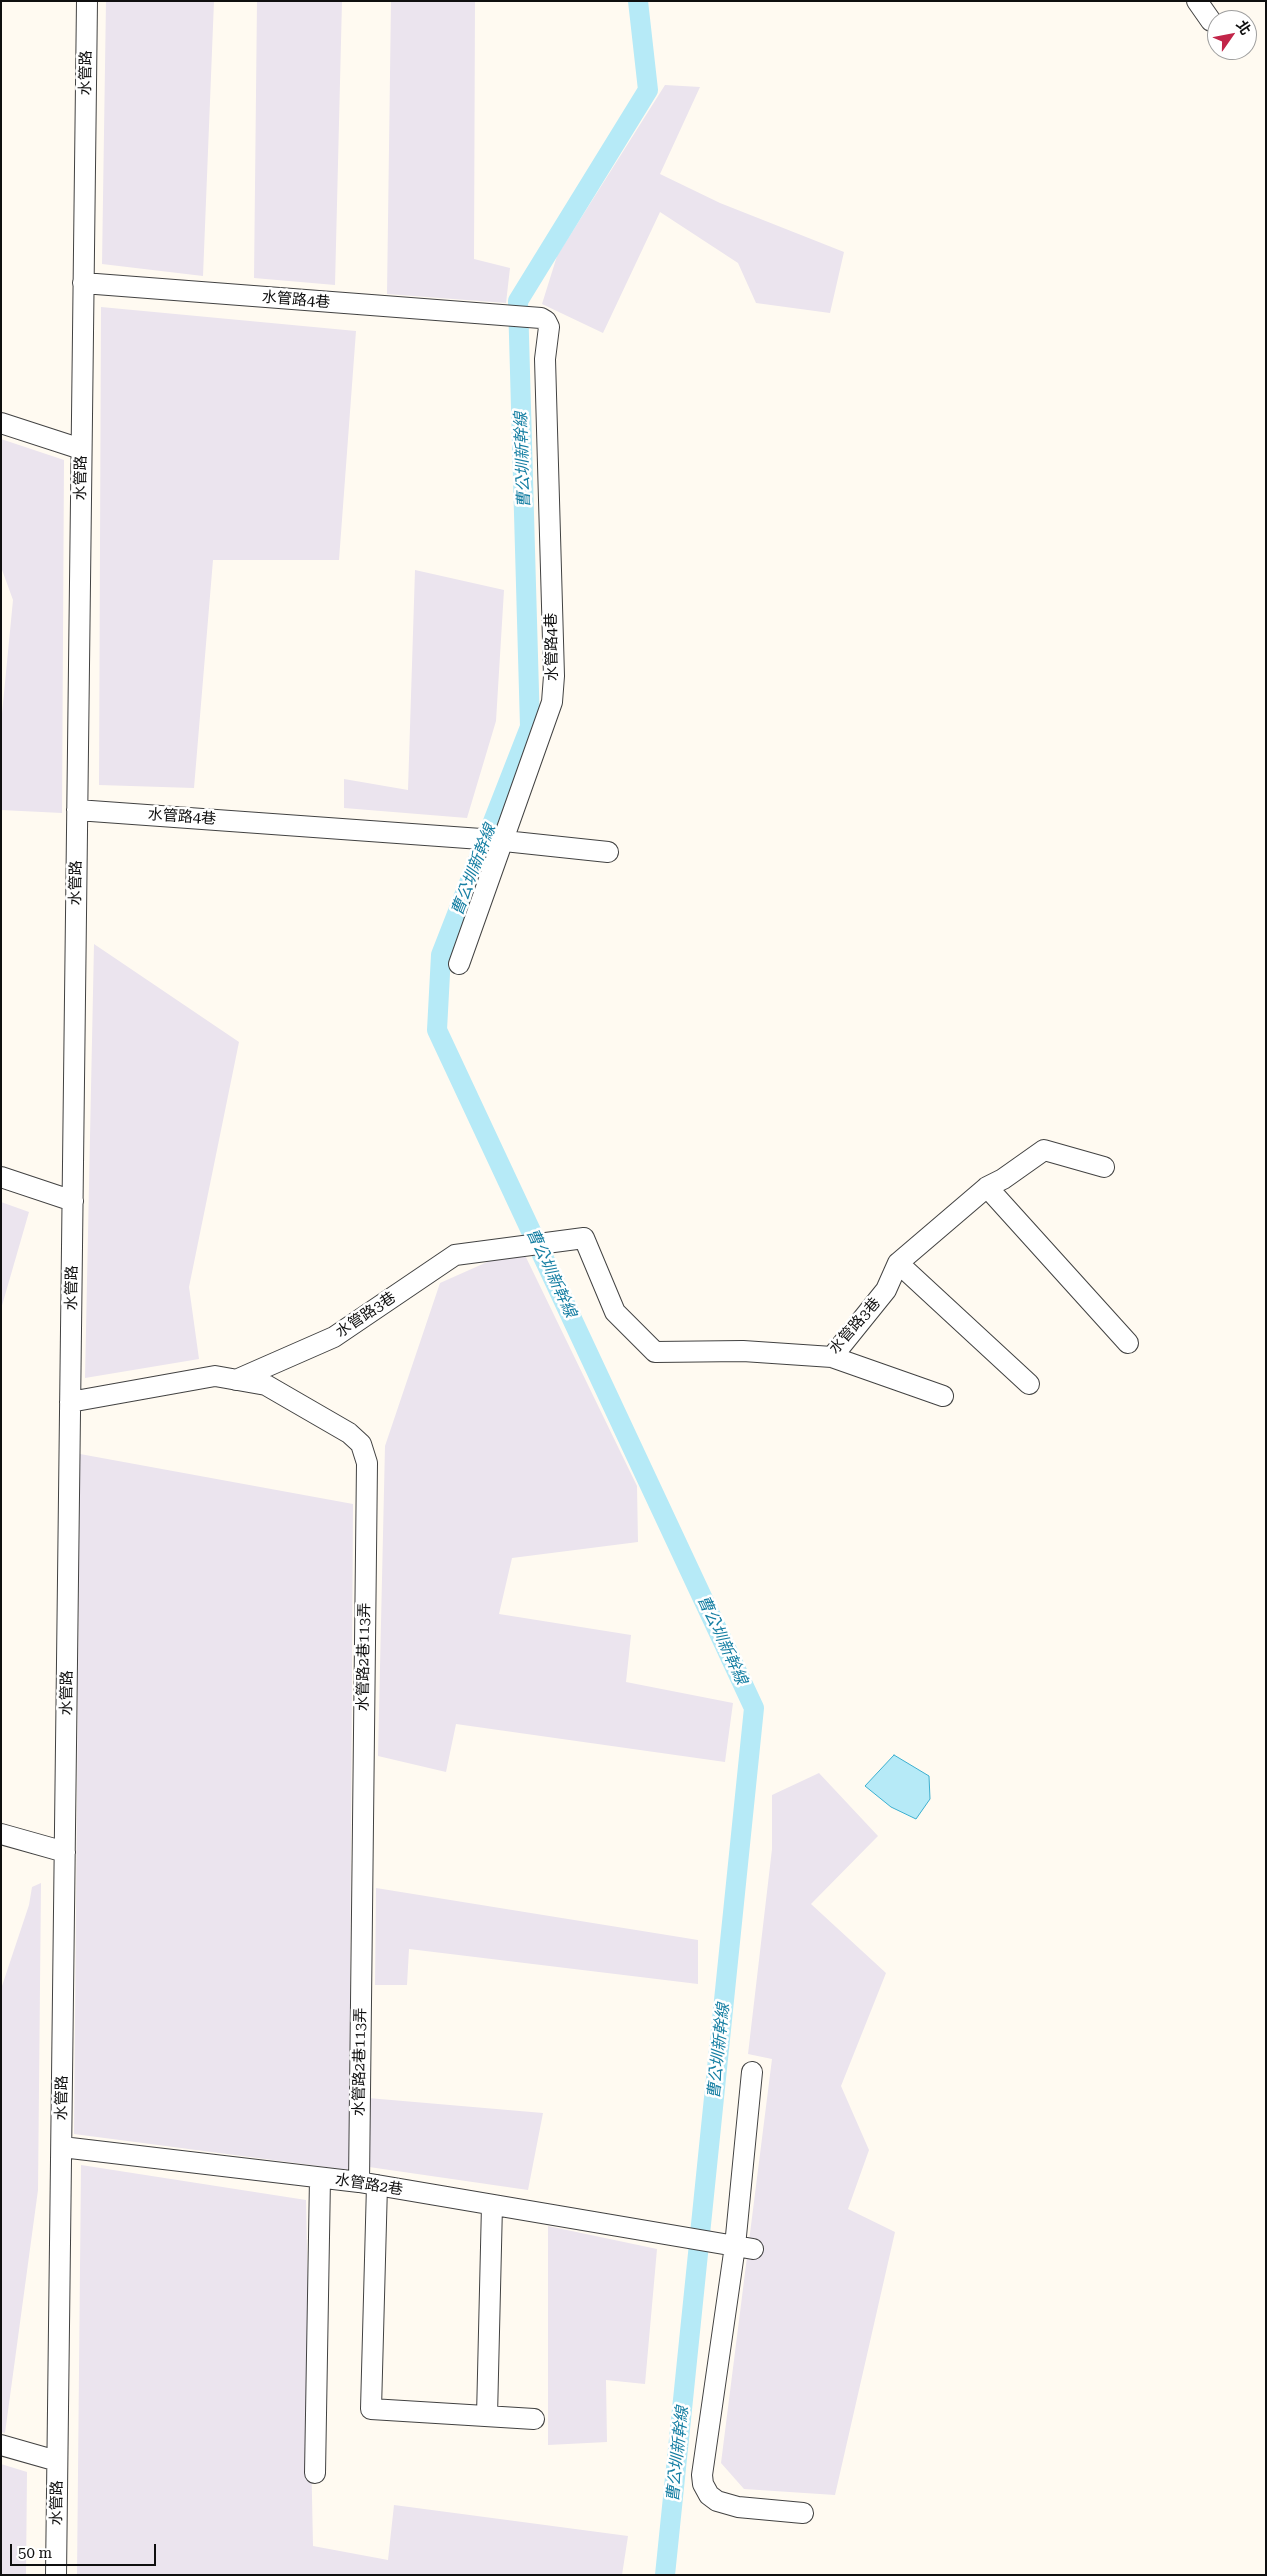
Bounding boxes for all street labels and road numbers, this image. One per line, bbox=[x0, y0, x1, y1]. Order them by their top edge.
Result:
street label: 水管路 bbox=[77, 50, 95, 96]
street label: 水管路4巷 bbox=[261, 288, 331, 312]
street label: 水管路 bbox=[72, 455, 90, 501]
street label: 水管路4巷 bbox=[542, 613, 562, 681]
street label: 水管路4巷 bbox=[147, 806, 217, 828]
street label: 水管路 bbox=[67, 860, 85, 906]
street label: 水管路 bbox=[63, 1265, 81, 1311]
street label: 水管路3巷 bbox=[333, 1288, 399, 1342]
street label: 水管路3巷 bbox=[826, 1294, 884, 1358]
street label: 水管路2巷113弄 bbox=[354, 1603, 374, 1711]
street label: 水管路 bbox=[58, 1670, 76, 1716]
street label: 水管路2巷113弄 bbox=[350, 2008, 370, 2116]
street label: 水管路 bbox=[53, 2075, 71, 2121]
street label: 水管路2巷 bbox=[334, 2171, 404, 2199]
street label: 水管路 bbox=[48, 2480, 66, 2526]

